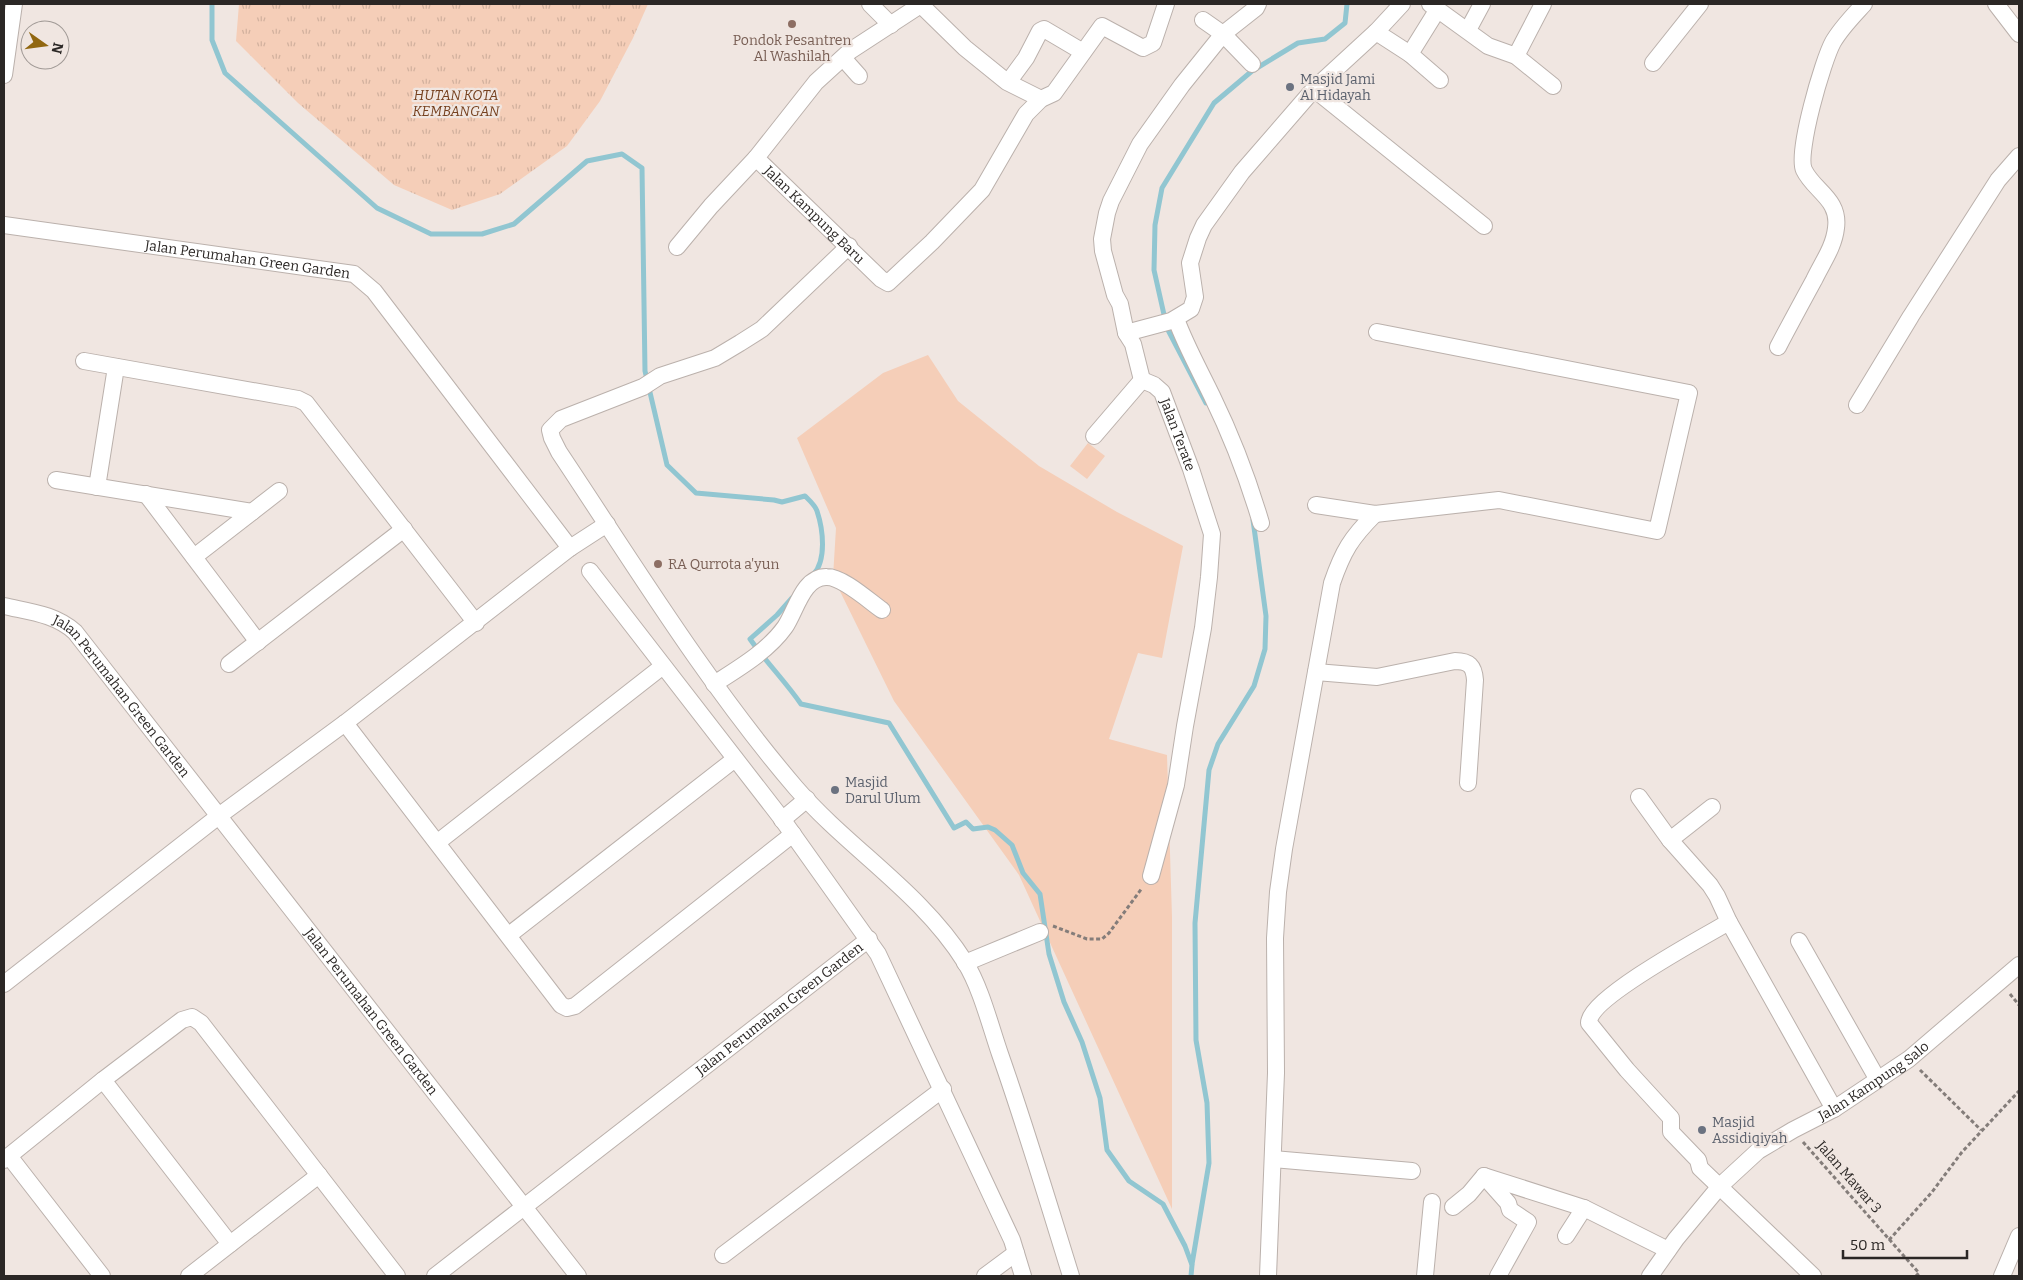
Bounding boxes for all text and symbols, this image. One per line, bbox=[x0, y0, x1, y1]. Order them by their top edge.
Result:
marker: Pondok Pesantren Al Washilah bbox=[786, 18, 798, 30]
north arrow bbox=[20, 20, 70, 70]
place label: Pondok Pesantren Al Washilah bbox=[733, 32, 851, 65]
text: N bbox=[48, 41, 67, 56]
place label: Masjid Jami Al Hidayah bbox=[1300, 71, 1375, 104]
marker: Masjid Jami Al Hidayah bbox=[1284, 81, 1296, 93]
park label: HUTAN KOTA KEMBANGAN bbox=[412, 87, 501, 120]
street label: Jalan Kampung Baru bbox=[760, 161, 868, 267]
street label: Jalan Perumahan Green Garden bbox=[143, 236, 351, 282]
street label: Jalan Terate bbox=[1156, 395, 1199, 473]
place label: RA Qurrota a'yun bbox=[668, 556, 779, 573]
marker: RA Qurrota a'yun bbox=[652, 558, 664, 570]
street label: Jalan Perumahan Green Garden bbox=[50, 611, 194, 781]
place label: Masjid Darul Ulum bbox=[845, 774, 921, 807]
marker: Masjid Darul Ulum bbox=[829, 784, 841, 796]
street label: Jalan Perumahan Green Garden bbox=[300, 924, 442, 1098]
street label: Jalan Perumahan Green Garden bbox=[692, 938, 866, 1079]
street label: Jalan Kampung Salo bbox=[1814, 1037, 1932, 1125]
place label: Masjid Assidiqiyah bbox=[1712, 1114, 1788, 1147]
marker: Masjid Assidiqiyah bbox=[1696, 1124, 1708, 1136]
street label: Jalan Mawar 3 bbox=[1812, 1137, 1885, 1217]
scale bar bbox=[1843, 1228, 1967, 1260]
text: 50 m bbox=[1850, 1236, 1886, 1254]

